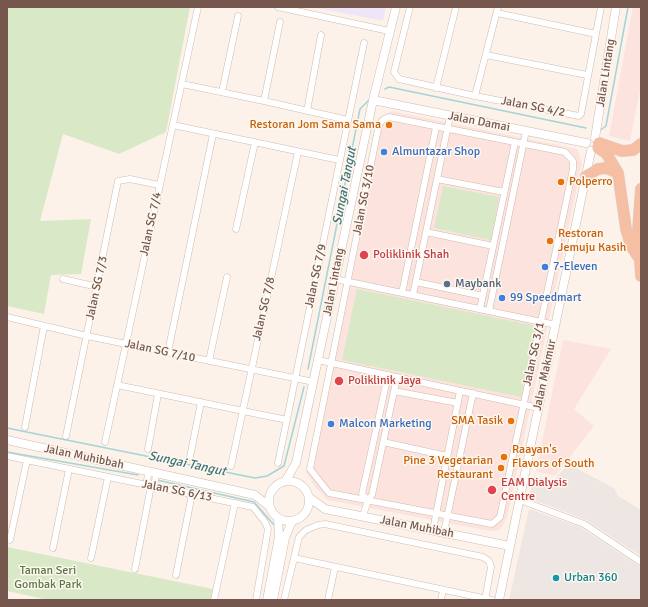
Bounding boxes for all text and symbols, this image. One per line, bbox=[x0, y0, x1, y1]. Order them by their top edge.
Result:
street label: Jalan Lintang bbox=[593, 38, 619, 108]
street label: Jalan SG 4/2 bbox=[500, 94, 566, 120]
street label: Jalan Damai bbox=[447, 109, 511, 135]
place label: Restoran Jom Sama Sama bbox=[250, 118, 381, 132]
marker: Restoran Jom Sama Sama bbox=[384, 120, 394, 130]
place label: Almuntazar Shop bbox=[392, 145, 480, 159]
water label: Sungai Tangut bbox=[330, 146, 360, 226]
marker: Almuntazar Shop bbox=[379, 147, 389, 157]
street label: Jalan SG 3/10 bbox=[350, 164, 378, 236]
place label: Polperro bbox=[569, 175, 612, 189]
marker: Polperro bbox=[556, 177, 566, 187]
street label: Jalan SG 7/4 bbox=[137, 191, 165, 257]
place label: Restoran Jemuju Kasih bbox=[558, 227, 626, 255]
marker: Restoran Jemuju Kasih bbox=[545, 236, 555, 246]
street label: Jalan SG 7/9 bbox=[302, 243, 330, 309]
street label: Jalan Lintang bbox=[320, 247, 348, 317]
place label: Poliklinik Shah bbox=[373, 248, 449, 262]
marker: Poliklinik Shah bbox=[358, 249, 370, 261]
street label: Jalan SG 7/3 bbox=[83, 255, 111, 321]
place label: 7-Eleven bbox=[553, 260, 598, 274]
marker: 7-Eleven bbox=[540, 262, 550, 272]
street label: Jalan SG 7/8 bbox=[250, 276, 278, 342]
place label: Maybank bbox=[455, 277, 501, 291]
marker: Maybank bbox=[442, 279, 452, 289]
place label: 99 Speedmart bbox=[510, 291, 582, 305]
marker: 99 Speedmart bbox=[497, 293, 507, 303]
street label: Jalan SG 3/1 bbox=[520, 321, 548, 387]
street label: Jalan SG 7/10 bbox=[124, 337, 196, 365]
street label: Jalan Makmur bbox=[530, 338, 560, 412]
place label: Poliklinik Jaya bbox=[348, 374, 421, 388]
marker: Poliklinik Jaya bbox=[333, 375, 345, 387]
place label: SMA Tasik bbox=[451, 414, 503, 428]
marker: SMA Tasik bbox=[506, 416, 516, 426]
place label: Malcon Marketing bbox=[339, 417, 432, 431]
marker: Malcon Marketing bbox=[326, 419, 336, 429]
street label: Jalan Muhibbah bbox=[43, 442, 125, 472]
place label: Raayan's Flavors of South bbox=[512, 443, 595, 471]
water label: Sungai Tangut bbox=[147, 448, 227, 480]
marker: Raayan's Flavors of South bbox=[499, 452, 509, 462]
place label: Pine 3 Vegetarian Restaurant bbox=[403, 454, 493, 482]
marker: Pine 3 Vegetarian Restaurant bbox=[496, 463, 506, 473]
place label: EAM Dialysis Centre bbox=[501, 476, 567, 504]
street label: Jalan SG 6/13 bbox=[141, 477, 213, 505]
marker: EAM Dialysis Centre bbox=[486, 484, 498, 496]
street label: Jalan Muhibah bbox=[379, 513, 455, 541]
park label: Taman Seri Gombak Park bbox=[14, 564, 82, 592]
place label: Urban 360 bbox=[564, 571, 617, 585]
marker: Urban 360 bbox=[551, 573, 561, 583]

